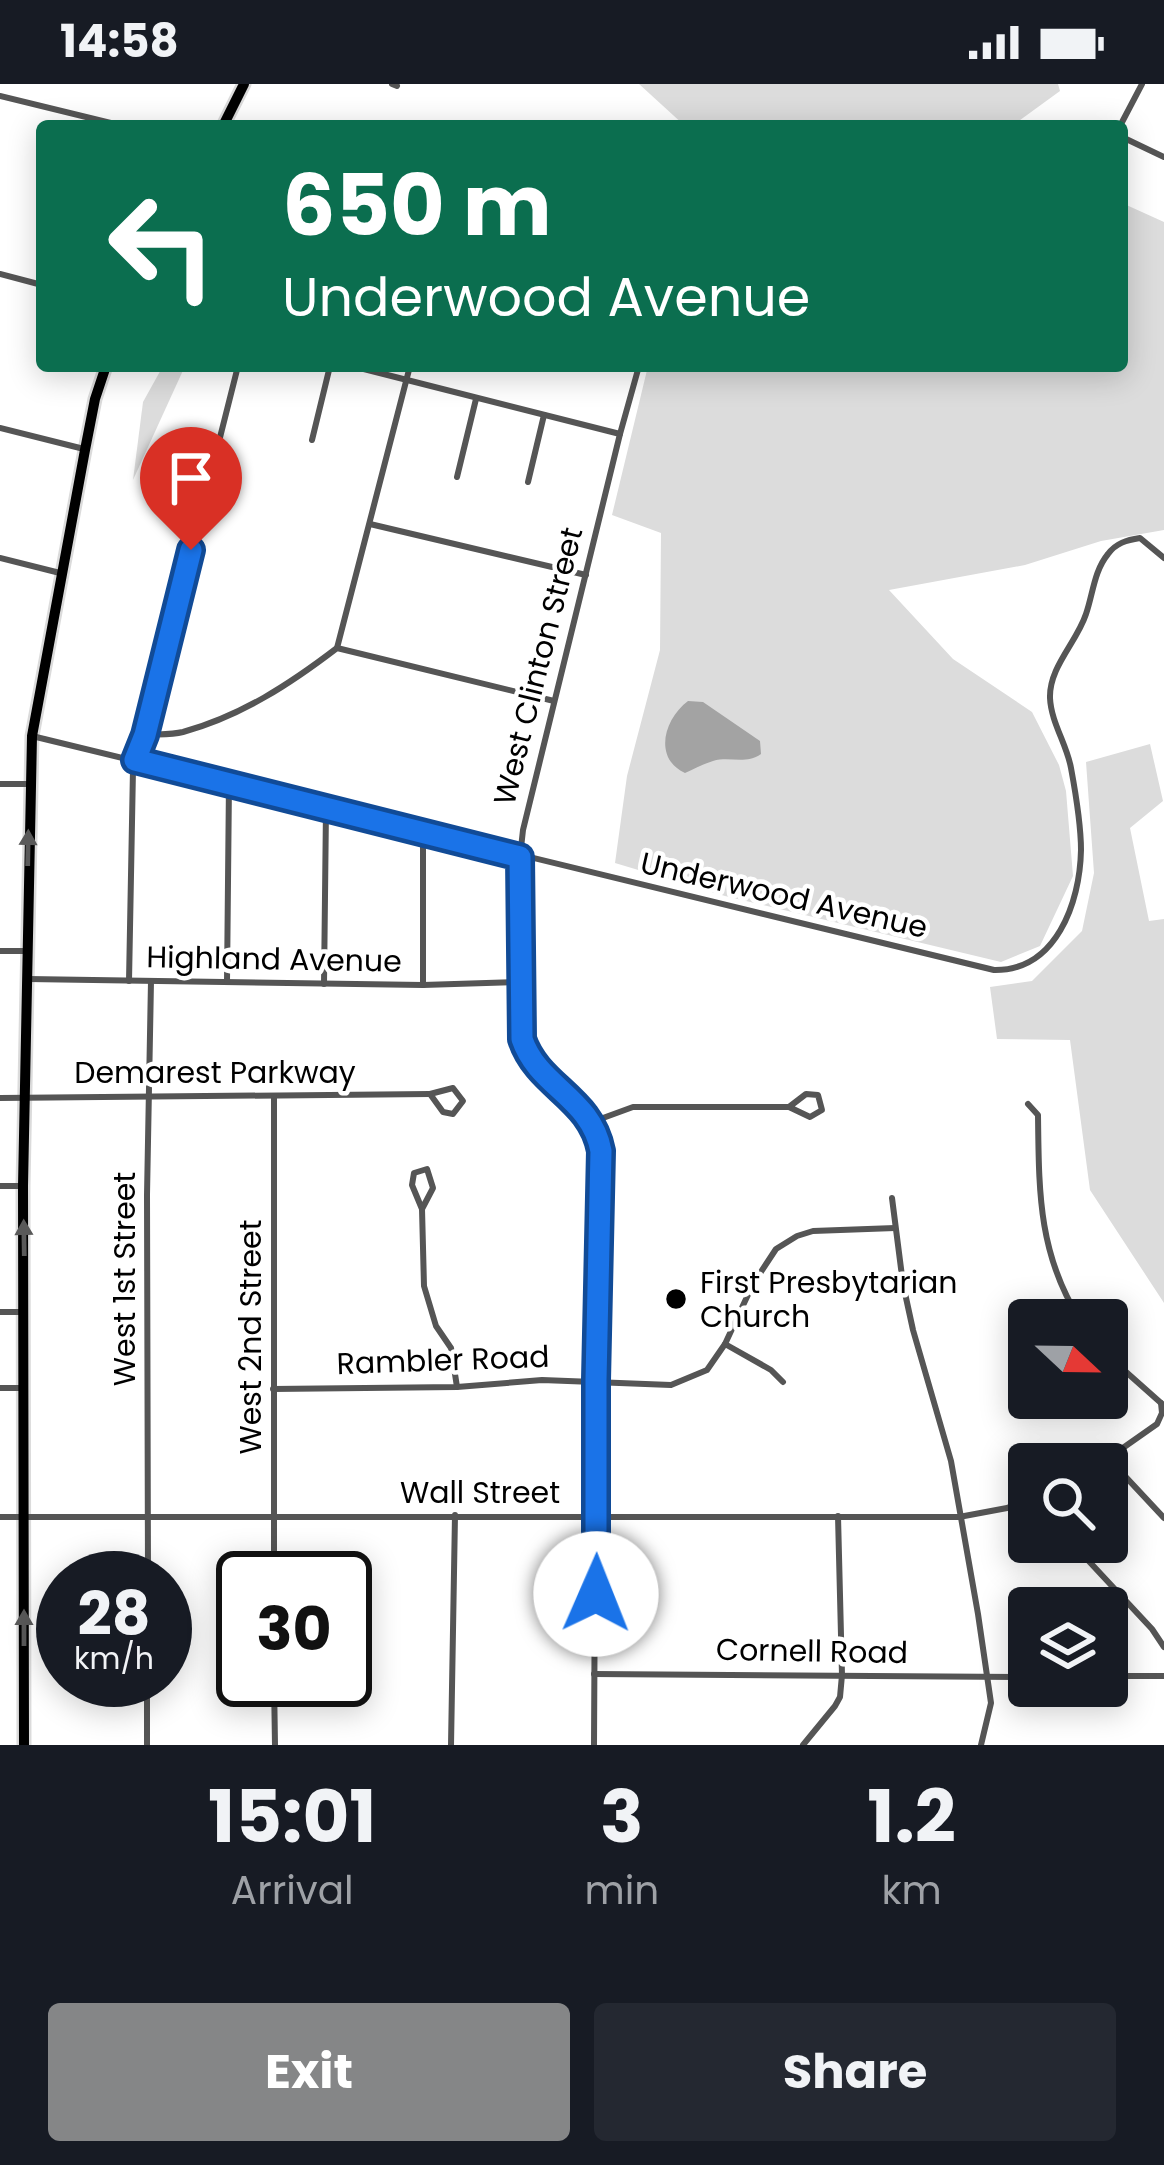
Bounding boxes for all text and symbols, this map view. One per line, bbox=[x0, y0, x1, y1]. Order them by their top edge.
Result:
text: 14:58 bbox=[60, 10, 179, 73]
text: 650 m bbox=[282, 147, 552, 264]
icon: left bbox=[84, 168, 240, 324]
text: Underwood Avenue bbox=[282, 259, 810, 335]
pin bbox=[140, 427, 242, 550]
icon: arrive bbox=[158, 445, 224, 511]
street label: West Clinton Street bbox=[483, 523, 593, 809]
one-way arrow bbox=[18, 828, 38, 866]
street label: Underwood Avenue bbox=[636, 841, 932, 949]
street label: Highland Avenue bbox=[146, 935, 402, 983]
street label: Demarest Parkway bbox=[74, 1051, 356, 1094]
street label: West 1st Street bbox=[103, 1172, 146, 1386]
one-way arrow bbox=[15, 1218, 34, 1256]
street label: West 2nd Street bbox=[229, 1219, 272, 1455]
place label: First Presbytarian Church bbox=[700, 1261, 958, 1338]
marker: First Presbytarian Church bbox=[663, 1286, 689, 1312]
north arrow bbox=[1008, 1299, 1128, 1419]
map controls bbox=[1008, 1299, 1128, 1707]
street label: Rambler Road bbox=[336, 1335, 550, 1385]
button: search bbox=[1008, 1443, 1128, 1563]
street label: Wall Street bbox=[400, 1471, 560, 1514]
position arrow bbox=[533, 1531, 659, 1657]
speed limit sign: 30 bbox=[216, 1551, 372, 1707]
text: 28 bbox=[77, 1572, 151, 1656]
button: layers bbox=[1008, 1587, 1128, 1707]
one-way arrow bbox=[14, 1608, 34, 1646]
street label: Cornell Road bbox=[716, 1628, 908, 1674]
text: km/h bbox=[74, 1637, 154, 1680]
text: 15:01 bbox=[208, 1766, 376, 1867]
text: 3 bbox=[600, 1766, 644, 1867]
text: 1.2 bbox=[867, 1766, 956, 1867]
text: Arrival bbox=[231, 1863, 354, 1918]
text: min bbox=[585, 1863, 659, 1918]
text: km bbox=[881, 1863, 942, 1918]
button: Exit bbox=[48, 2003, 570, 2141]
button: Share bbox=[594, 2003, 1116, 2141]

